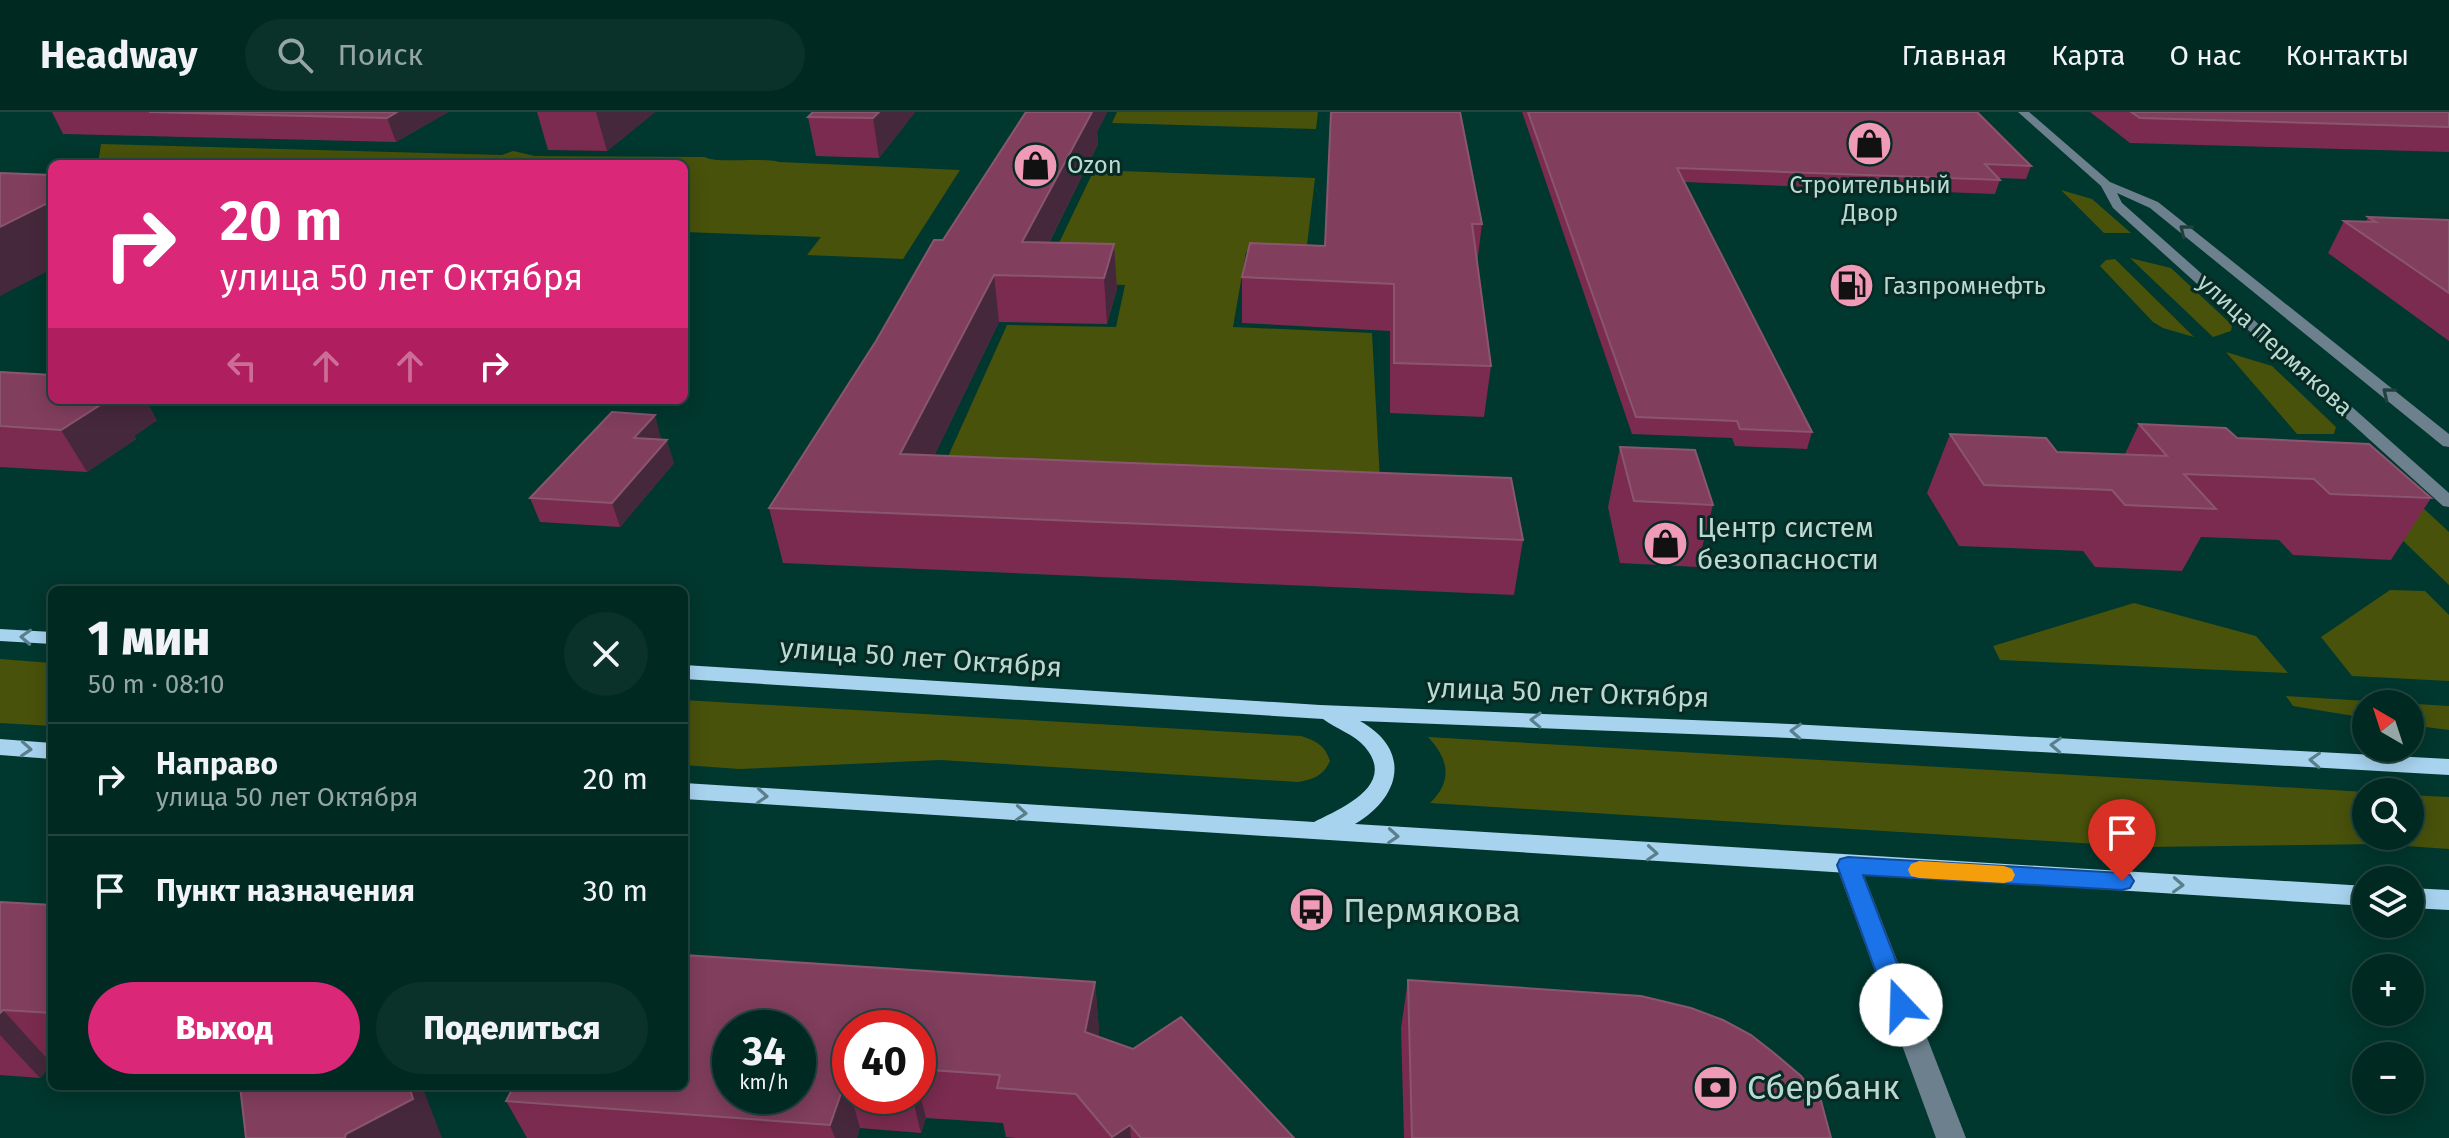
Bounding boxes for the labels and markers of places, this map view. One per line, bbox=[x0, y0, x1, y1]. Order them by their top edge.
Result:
shop icon: Строительный Двор bbox=[1846, 119, 1894, 167]
shop icon: Ozon bbox=[1012, 141, 1060, 189]
place label: Ozon bbox=[1067, 151, 1122, 179]
place label: Строительный Двор bbox=[1789, 171, 1951, 227]
fuel station icon: Газпромнефть bbox=[1828, 262, 1876, 310]
place label: Газпромнефть bbox=[1883, 272, 2046, 300]
place label: Центр систем безопасности bbox=[1697, 511, 1879, 576]
shop icon: Центр систем безопасности bbox=[1642, 519, 1690, 567]
pin bbox=[2088, 799, 2156, 881]
bus stop icon: Пермякова bbox=[1288, 886, 1336, 934]
place label: Пермякова bbox=[1343, 890, 1521, 931]
bank icon: Сбербанк bbox=[1692, 1063, 1740, 1111]
place label: Сбербанк bbox=[1747, 1067, 1900, 1108]

